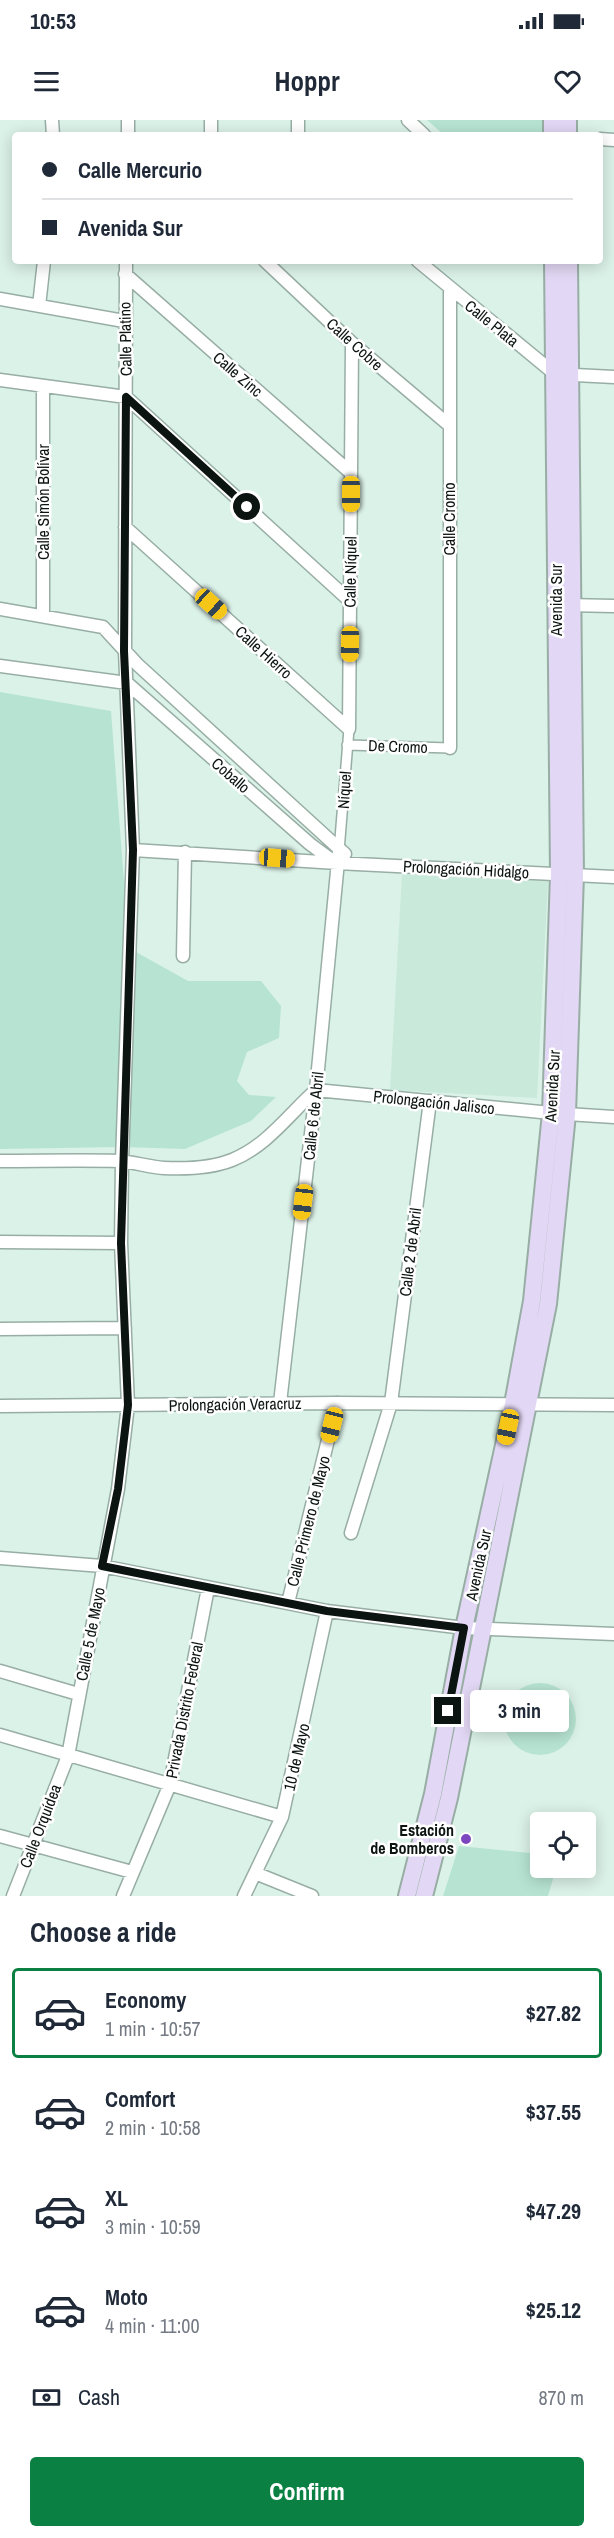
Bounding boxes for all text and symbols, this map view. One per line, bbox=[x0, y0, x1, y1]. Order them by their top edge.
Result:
text: 10:53 bbox=[30, 6, 76, 36]
text: Hoppr bbox=[274, 63, 340, 99]
icon: menu bbox=[30, 65, 63, 98]
icon: heart bbox=[551, 65, 584, 98]
text: Calle Mercurio bbox=[78, 155, 202, 185]
text: Avenida Sur bbox=[78, 213, 183, 243]
street label: Calle Plata bbox=[460, 294, 524, 352]
street label: Calle Platino bbox=[113, 302, 137, 376]
street label: Calle Cobre bbox=[322, 313, 388, 375]
street label: Calle Zinc bbox=[208, 346, 268, 402]
street label: Calle Simón Bolívar bbox=[32, 443, 54, 560]
car bbox=[342, 476, 360, 512]
street label: Calle Cromo bbox=[438, 483, 460, 555]
route start bbox=[233, 493, 260, 520]
street label: Calle Níquel bbox=[338, 536, 362, 608]
street label: Avenida Sur bbox=[545, 563, 567, 637]
car bbox=[192, 585, 230, 623]
street label: Calle Hierro bbox=[231, 620, 297, 684]
car bbox=[341, 626, 359, 662]
street label: De Cromo bbox=[368, 734, 428, 758]
street label: Coballo bbox=[207, 752, 255, 798]
street label: Níquel bbox=[332, 770, 356, 810]
car bbox=[258, 848, 296, 868]
street label: Prolongación Hidalgo bbox=[402, 855, 530, 883]
street label: Avenida Sur bbox=[539, 1049, 565, 1124]
street label: Calle 6 de Abril bbox=[297, 1071, 329, 1161]
street label: Prolongación Jalisco bbox=[372, 1085, 496, 1119]
car bbox=[292, 1183, 314, 1221]
street label: Calle 2 de Abril bbox=[394, 1206, 426, 1298]
street label: Prolongación Veracruz bbox=[168, 1392, 302, 1416]
car bbox=[319, 1405, 345, 1445]
car bbox=[495, 1408, 521, 1446]
street label: Calle Primero de Mayo bbox=[281, 1453, 335, 1589]
street label: Avenida Sur bbox=[460, 1527, 496, 1603]
street label: Calle 5 de Mayo bbox=[70, 1585, 110, 1683]
street label: Privada Distrito Federal bbox=[160, 1640, 208, 1780]
callout: 3 min bbox=[469, 1690, 568, 1732]
route end bbox=[434, 1697, 461, 1724]
text: 3 min bbox=[498, 1697, 541, 1724]
street label: 10 de Mayo bbox=[278, 1721, 314, 1793]
street label: Calle Orquídea bbox=[14, 1780, 66, 1871]
map controls bbox=[530, 1812, 596, 1878]
button: locate bbox=[530, 1812, 596, 1878]
place label: Estación de Bomberos bbox=[370, 1819, 454, 1859]
marker: Estación de Bomberos bbox=[459, 1832, 473, 1846]
text: Choose a ride bbox=[30, 1914, 176, 1950]
text: Economy bbox=[105, 1985, 186, 2015]
icon: car bbox=[33, 1986, 87, 2040]
text: $27.82 bbox=[526, 1998, 581, 2028]
text: 1 min · 10:57 bbox=[105, 2015, 201, 2042]
text: Comfort bbox=[105, 2084, 175, 2114]
icon: car bbox=[33, 2085, 87, 2139]
text: $37.55 bbox=[526, 2097, 581, 2127]
text: 2 min · 10:58 bbox=[105, 2114, 201, 2141]
text: XL bbox=[105, 2183, 128, 2213]
icon: car bbox=[33, 2184, 87, 2238]
text: $47.29 bbox=[526, 2196, 581, 2226]
text: 3 min · 10:59 bbox=[105, 2213, 201, 2240]
text: Moto bbox=[105, 2282, 148, 2312]
icon: car bbox=[33, 2283, 87, 2337]
text: $25.12 bbox=[526, 2295, 581, 2325]
text: 4 min · 11:00 bbox=[105, 2312, 200, 2339]
icon: cash bbox=[30, 2381, 63, 2414]
text: Cash bbox=[78, 2382, 120, 2412]
text: 870 m bbox=[538, 2384, 584, 2411]
button: Confirm bbox=[30, 2457, 584, 2526]

